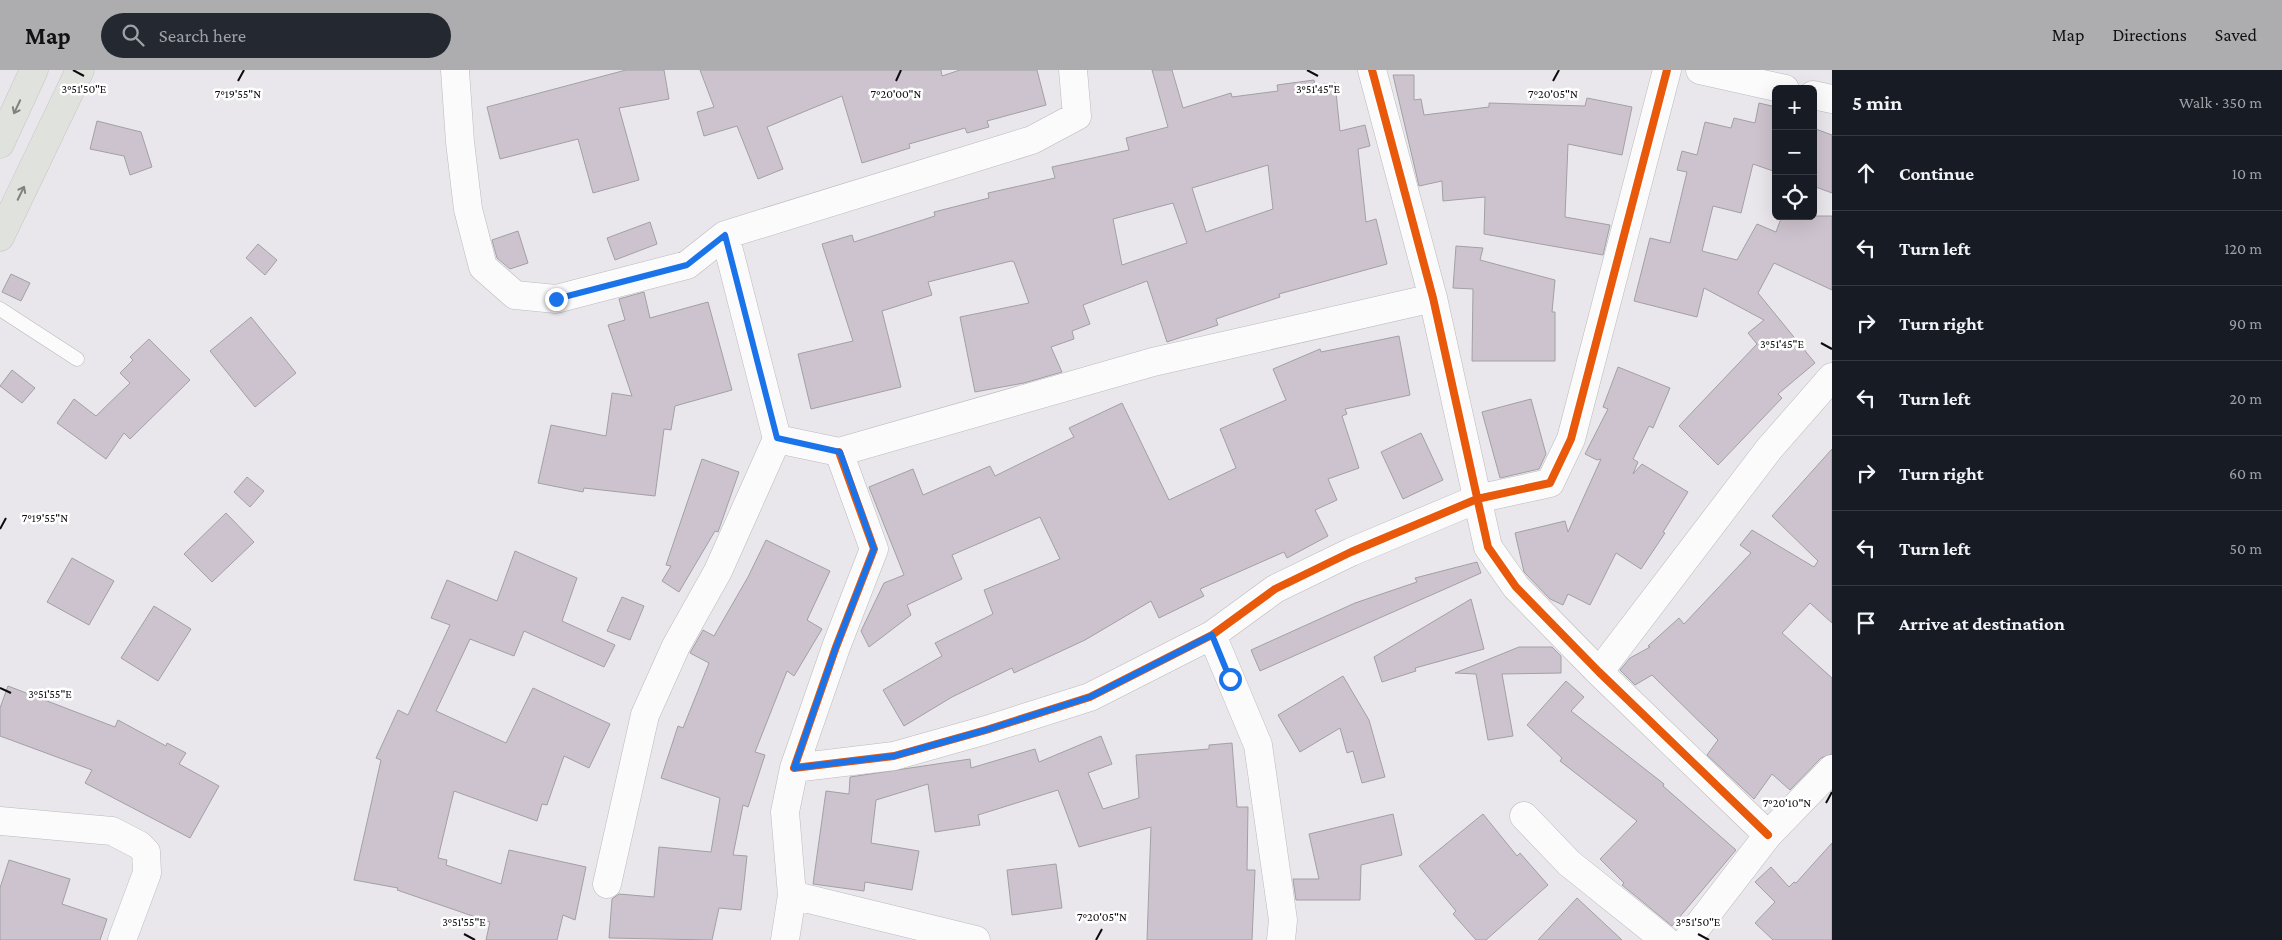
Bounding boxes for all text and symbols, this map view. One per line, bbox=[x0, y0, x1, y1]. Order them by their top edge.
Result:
search box bbox=[101, 13, 451, 58]
icon: search bbox=[119, 21, 147, 49]
text: Map bbox=[25, 22, 71, 49]
text: Search here bbox=[159, 25, 246, 46]
text: Map bbox=[2052, 25, 2084, 45]
text: Directions bbox=[2112, 25, 2187, 45]
text: Saved bbox=[2215, 25, 2257, 45]
text: 3°51'50"E bbox=[62, 82, 107, 96]
text: 3°51'45"E bbox=[1296, 82, 1340, 96]
map controls bbox=[1772, 85, 1817, 220]
button: + bbox=[1772, 85, 1817, 130]
text: 7°19'55"N bbox=[215, 87, 261, 101]
text: 7°20'00"N bbox=[871, 87, 921, 101]
text: 7°20'05"N bbox=[1528, 87, 1578, 101]
text: 5 min bbox=[1852, 91, 1902, 115]
text: Walk · 350 m bbox=[2179, 94, 2262, 111]
one-way arrow bbox=[12, 99, 21, 114]
button: − bbox=[1772, 130, 1817, 175]
icon: ahead bbox=[1852, 159, 1880, 187]
text: Continue bbox=[1899, 163, 1974, 184]
text: 10 m bbox=[2232, 165, 2262, 182]
button: locate bbox=[1772, 175, 1817, 220]
one-way arrow bbox=[17, 186, 26, 201]
icon: left bbox=[1852, 234, 1880, 262]
text: Turn left bbox=[1899, 238, 1971, 259]
text: 120 m bbox=[2224, 240, 2262, 257]
route end bbox=[545, 288, 568, 311]
icon: right bbox=[1852, 309, 1880, 337]
text: Turn right bbox=[1899, 313, 1984, 334]
text: 90 m bbox=[2229, 315, 2262, 332]
text: 3°51'45"E bbox=[1760, 337, 1804, 351]
icon: left bbox=[1852, 384, 1880, 412]
text: Turn left bbox=[1899, 388, 1971, 409]
text: 20 m bbox=[2229, 390, 2262, 407]
icon: right bbox=[1852, 459, 1880, 487]
text: Turn right bbox=[1899, 463, 1984, 484]
text: 60 m bbox=[2229, 465, 2262, 482]
text: 7°19'55"N bbox=[22, 511, 68, 525]
icon: left bbox=[1852, 534, 1880, 562]
text: Turn left bbox=[1899, 538, 1971, 559]
text: 50 m bbox=[2230, 540, 2262, 557]
icon: arrive bbox=[1852, 609, 1880, 637]
text: Arrive at destination bbox=[1899, 613, 2065, 634]
route start bbox=[1219, 668, 1242, 691]
text: 3°51'55"E bbox=[28, 687, 72, 701]
text: 7°20'10"N bbox=[1763, 796, 1811, 810]
text: 7°20'05"N bbox=[1077, 910, 1127, 924]
text: 3°51'55"E bbox=[442, 915, 486, 929]
text: 3°51'50"E bbox=[1676, 915, 1721, 929]

